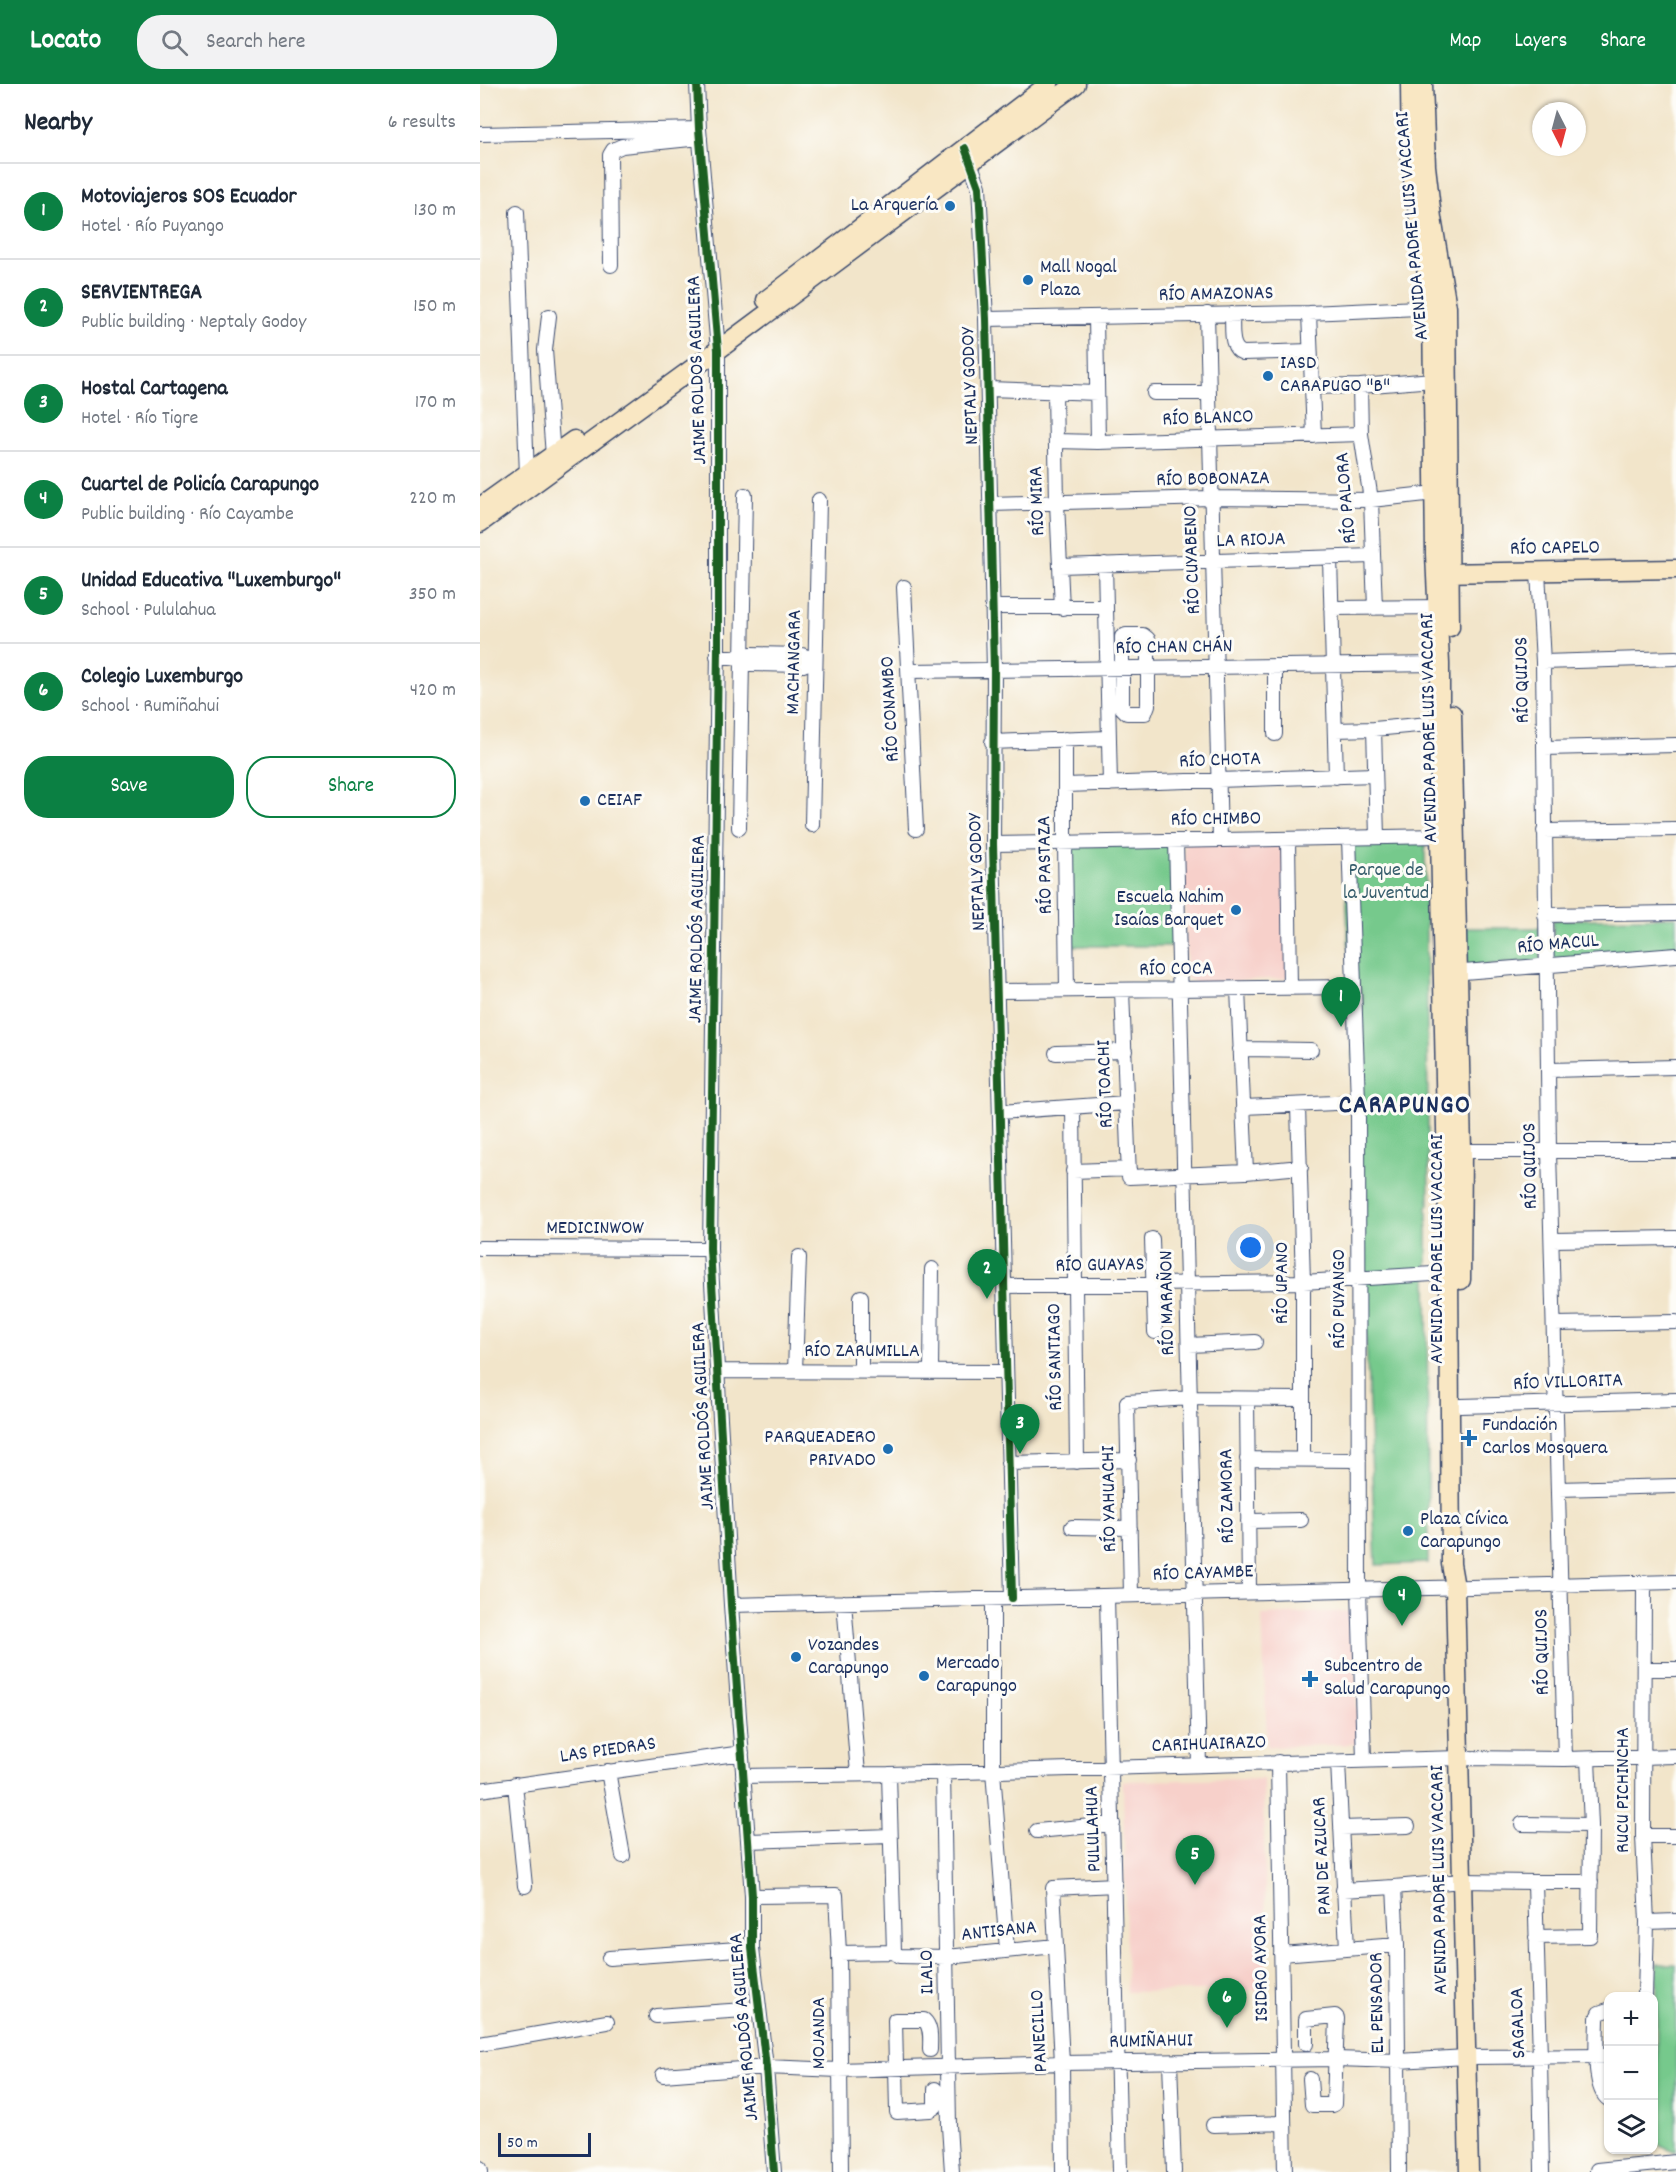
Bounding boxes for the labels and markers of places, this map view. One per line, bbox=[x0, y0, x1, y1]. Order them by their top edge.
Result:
place label: La Arquería bbox=[851, 192, 939, 220]
marker: La Arquería bbox=[943, 199, 957, 213]
place label: Mall Nogal Plaza bbox=[1040, 254, 1117, 305]
marker: Mall Nogal Plaza bbox=[1021, 273, 1035, 287]
place label: IASD CARAPUGO "B" bbox=[1280, 350, 1390, 401]
marker: IASD CARAPUGO "B" bbox=[1261, 369, 1275, 383]
place label: CEIAF bbox=[597, 787, 642, 815]
marker: CEIAF bbox=[578, 794, 592, 808]
place label: Escuela Nahim Isaías Barquet bbox=[1114, 884, 1224, 935]
marker: Escuela Nahim Isaías Barquet bbox=[1229, 903, 1243, 917]
pin: 1 bbox=[1322, 978, 1360, 1027]
pin: 2 bbox=[968, 1250, 1006, 1299]
pin: 3 bbox=[1000, 1404, 1040, 1454]
place label: Fundación Carlos Mosquera bbox=[1482, 1412, 1608, 1463]
place label: PARQUEADERO PRIVADO bbox=[764, 1424, 876, 1475]
marker: Fundación Carlos Mosquera bbox=[1460, 1429, 1478, 1447]
marker: PARQUEADERO PRIVADO bbox=[881, 1442, 895, 1456]
place label: Plaza Cívica Carapungo bbox=[1420, 1506, 1508, 1557]
marker: Plaza Cívica Carapungo bbox=[1401, 1524, 1415, 1538]
pin: 4 bbox=[1382, 1576, 1422, 1626]
place label: Vozandes Carapungo bbox=[808, 1632, 889, 1683]
marker: Vozandes Carapungo bbox=[789, 1650, 803, 1664]
place label: Mercado Carapungo bbox=[936, 1650, 1017, 1701]
place label: Subcentro de Salud Carapungo bbox=[1324, 1653, 1450, 1704]
marker: Mercado Carapungo bbox=[917, 1669, 931, 1683]
marker: Subcentro de Salud Carapungo bbox=[1301, 1670, 1319, 1688]
pin: 5 bbox=[1176, 1836, 1214, 1885]
pin: 6 bbox=[1208, 1978, 1246, 2028]

